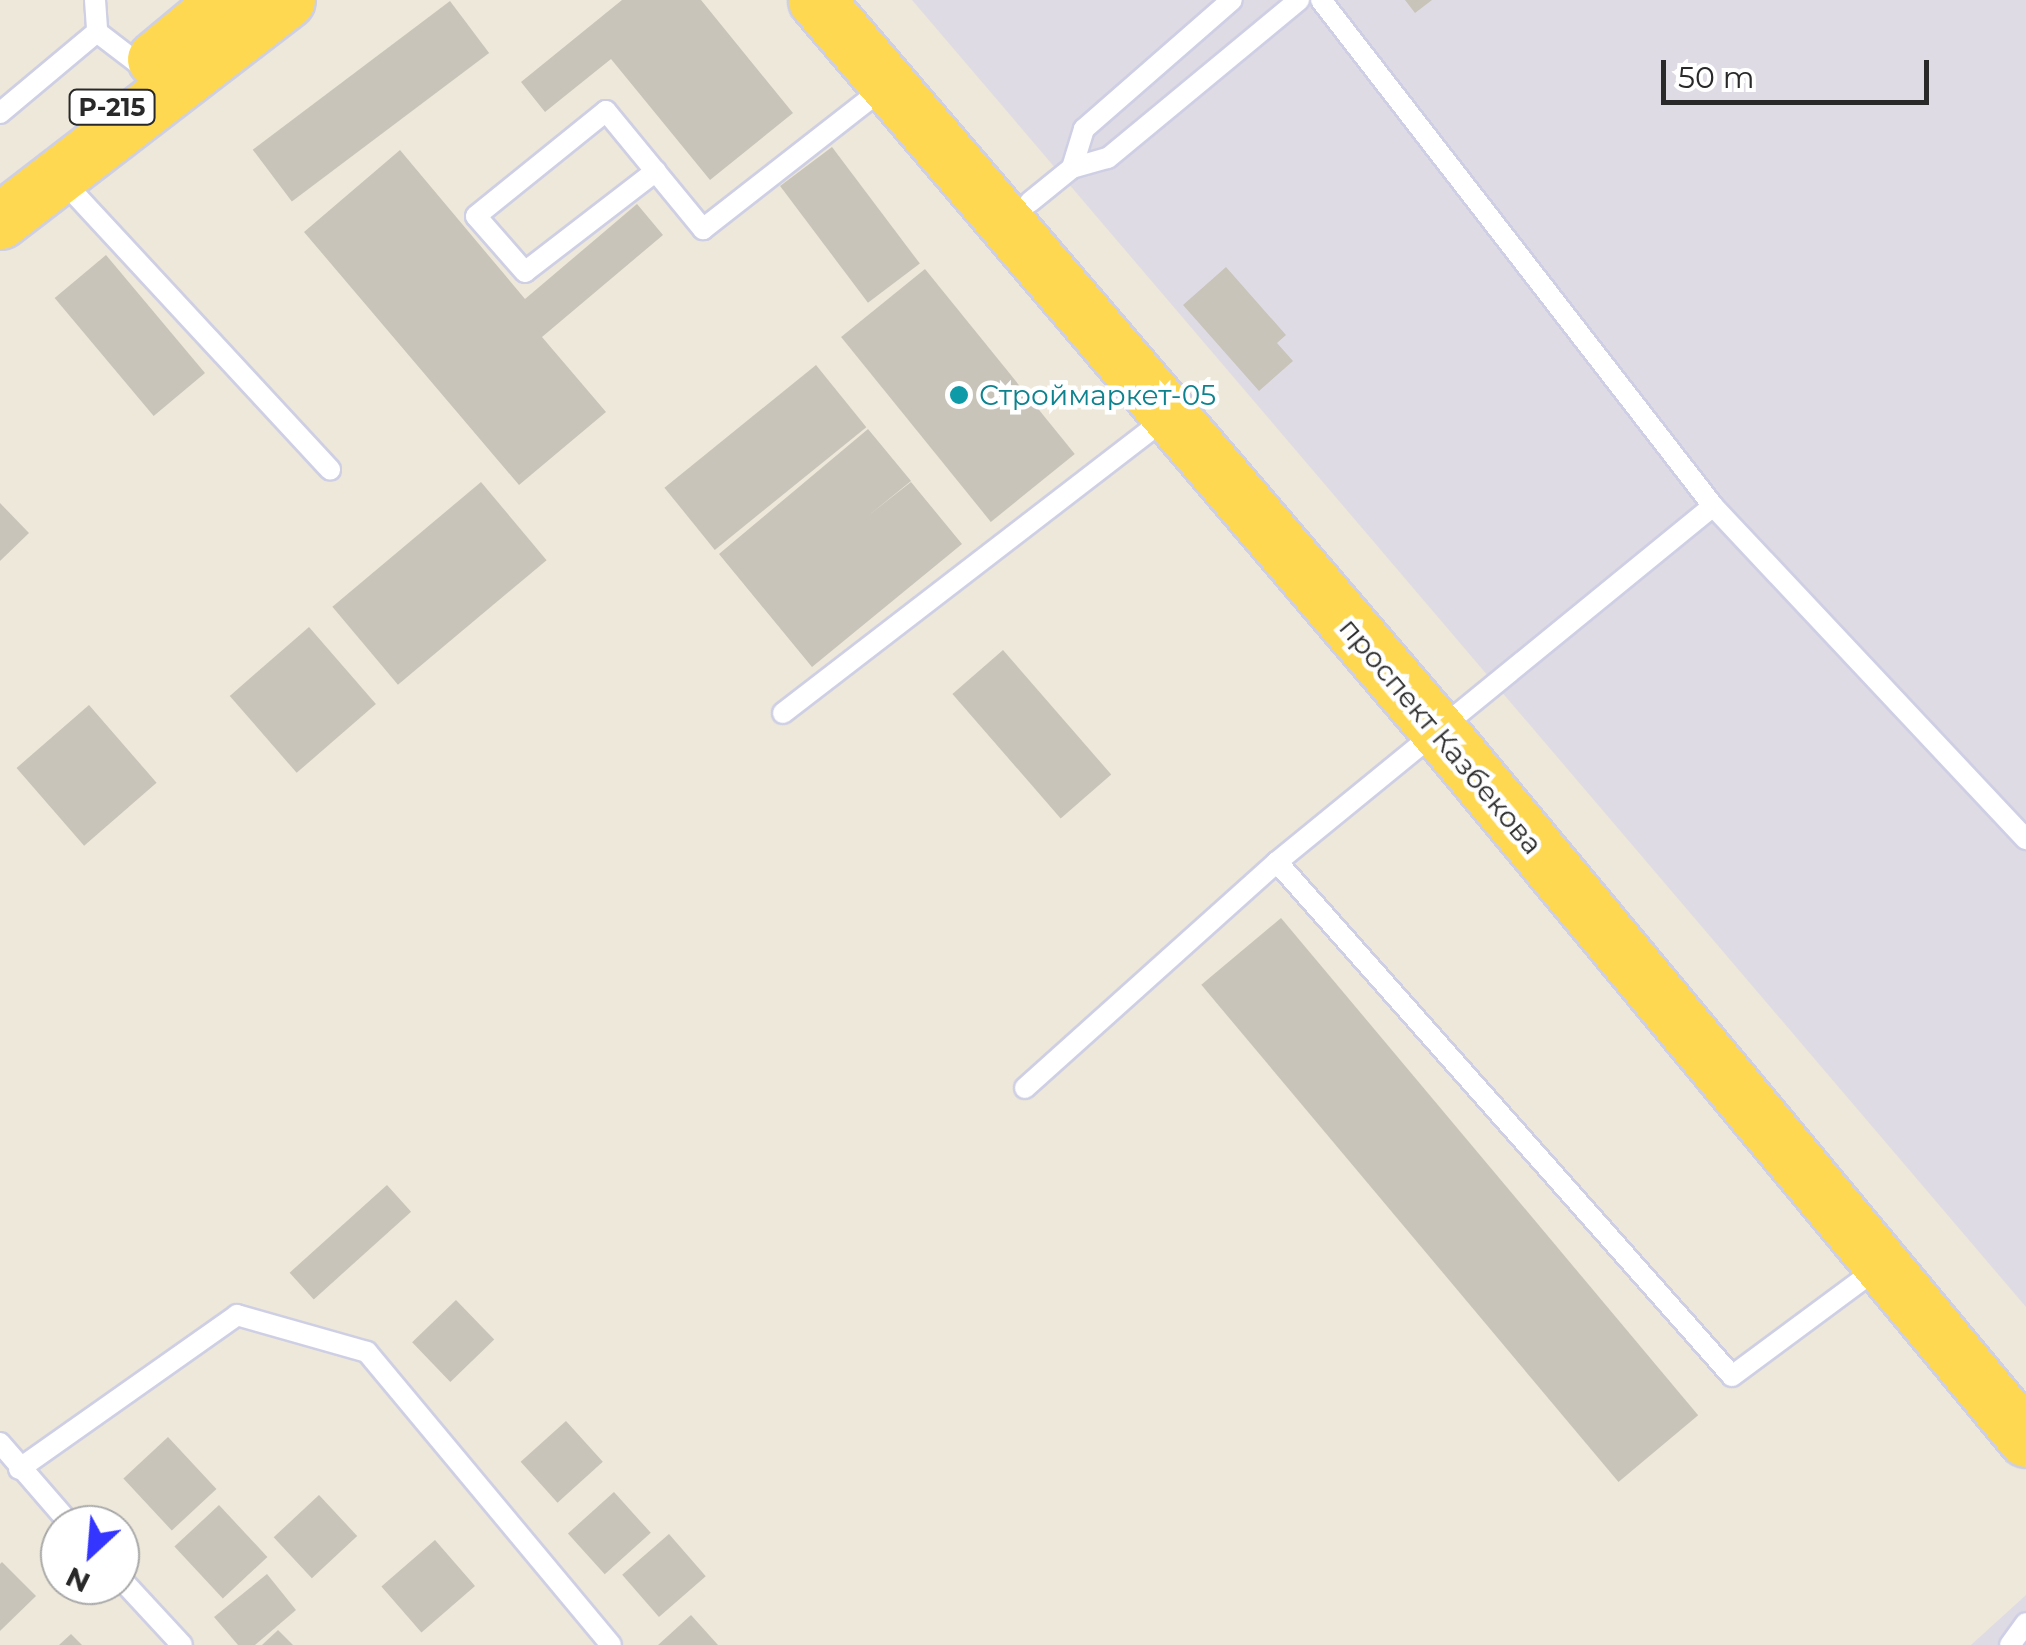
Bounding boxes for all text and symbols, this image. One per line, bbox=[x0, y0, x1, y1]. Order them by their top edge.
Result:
scale bar bbox=[1666, 40, 1934, 102]
text: 50 m bbox=[1678, 59, 1755, 96]
road number: P-215 bbox=[67, 87, 157, 127]
place label: Строймаркет-05 bbox=[979, 378, 1216, 412]
marker: Строймаркет-05 bbox=[948, 384, 970, 406]
street label: проспект Казбекова bbox=[1333, 611, 1549, 861]
north arrow bbox=[40, 1505, 140, 1605]
text: N bbox=[60, 1560, 95, 1600]

